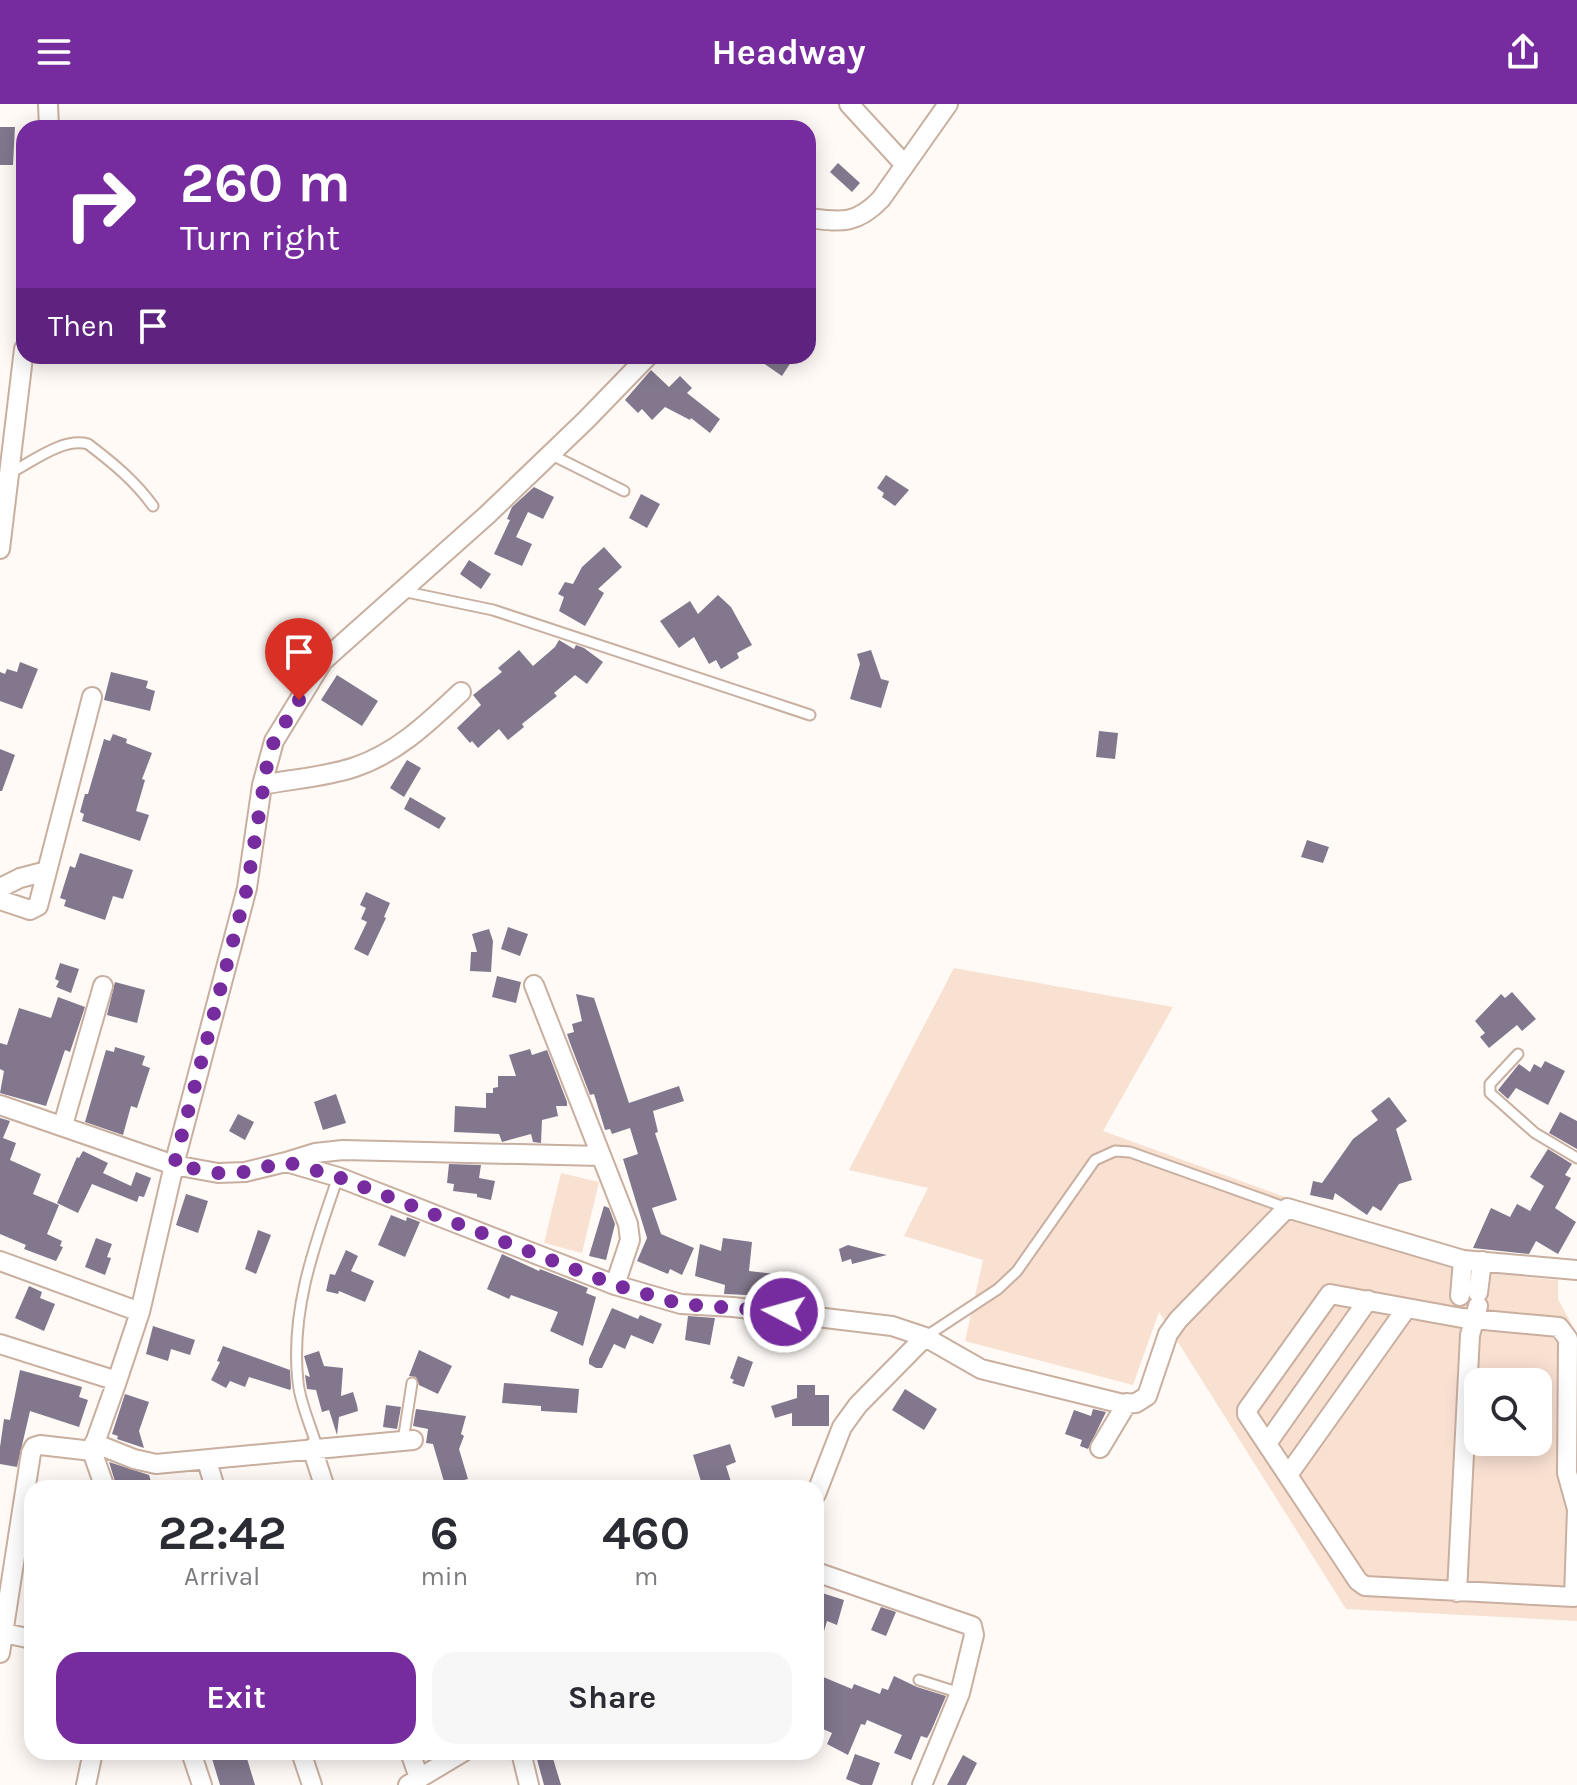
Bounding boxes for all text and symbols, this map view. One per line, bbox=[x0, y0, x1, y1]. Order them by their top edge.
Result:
icon: menu bbox=[32, 30, 76, 74]
icon: share bbox=[1501, 30, 1545, 74]
text: Headway bbox=[711, 31, 866, 73]
text: 260 m bbox=[180, 150, 351, 215]
icon: right bbox=[48, 152, 152, 256]
text: Turn right bbox=[180, 217, 340, 259]
icon: arrive bbox=[131, 304, 175, 348]
text: Then bbox=[48, 308, 115, 344]
pin bbox=[265, 618, 333, 700]
icon: arrive bbox=[277, 630, 321, 674]
position arrow bbox=[742, 1270, 826, 1354]
map controls bbox=[1464, 1368, 1552, 1456]
button: search bbox=[1464, 1368, 1552, 1456]
text: 22:42 bbox=[158, 1505, 287, 1561]
text: 6 bbox=[430, 1505, 459, 1561]
text: 460 bbox=[602, 1505, 690, 1561]
text: Arrival bbox=[184, 1561, 260, 1592]
text: min bbox=[420, 1561, 468, 1592]
text: m bbox=[634, 1561, 658, 1592]
button: Exit bbox=[56, 1652, 416, 1744]
button: Share bbox=[432, 1652, 792, 1744]

